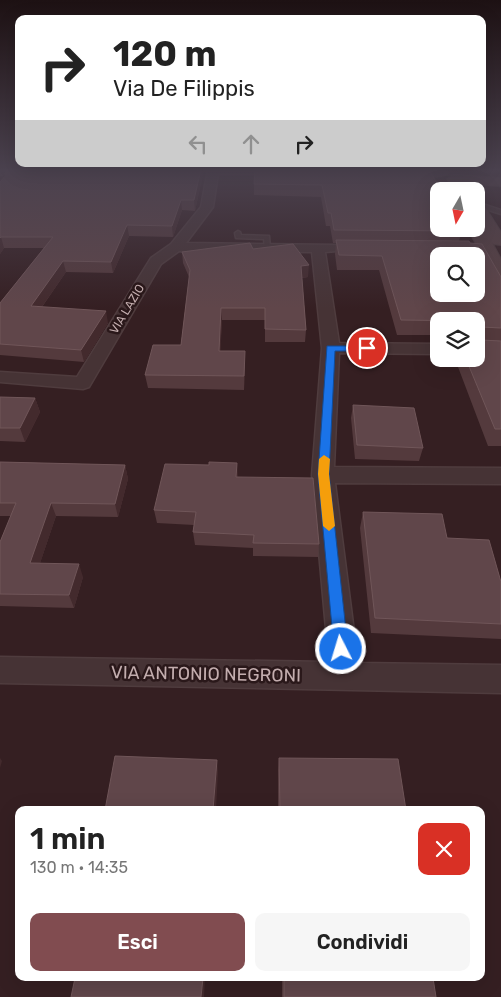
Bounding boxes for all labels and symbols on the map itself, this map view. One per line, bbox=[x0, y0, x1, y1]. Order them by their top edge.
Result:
north arrow bbox=[430, 182, 485, 238]
street label: VIA LAZIO bbox=[107, 282, 147, 336]
pin bbox=[346, 327, 388, 369]
position arrow bbox=[314, 622, 366, 674]
street label: VIA ANTONIO NEGRONI bbox=[111, 661, 301, 687]

